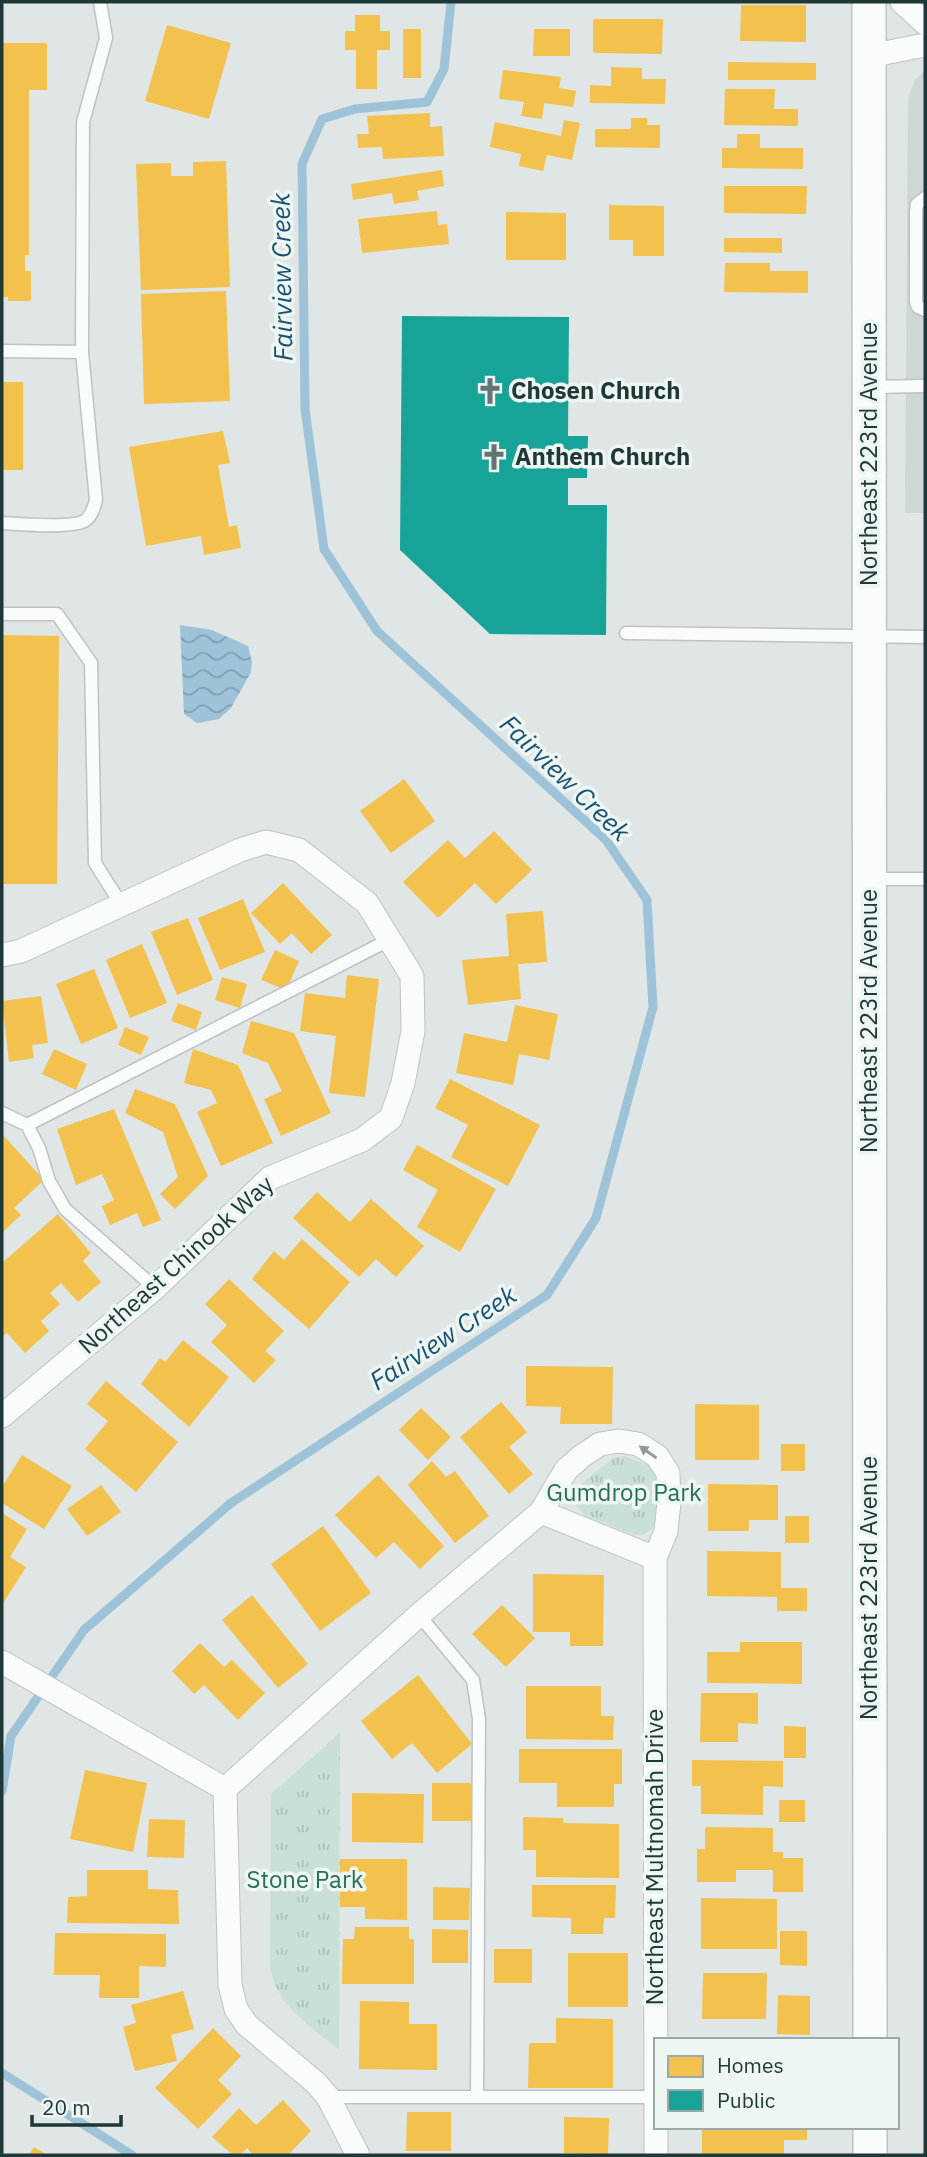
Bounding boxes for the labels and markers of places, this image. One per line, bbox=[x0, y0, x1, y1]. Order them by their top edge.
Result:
place label: Chosen Church bbox=[511, 374, 681, 406]
church icon: Chosen Church bbox=[475, 376, 505, 406]
place label: Anthem Church bbox=[515, 440, 690, 472]
church icon: Anthem Church bbox=[479, 442, 509, 472]

